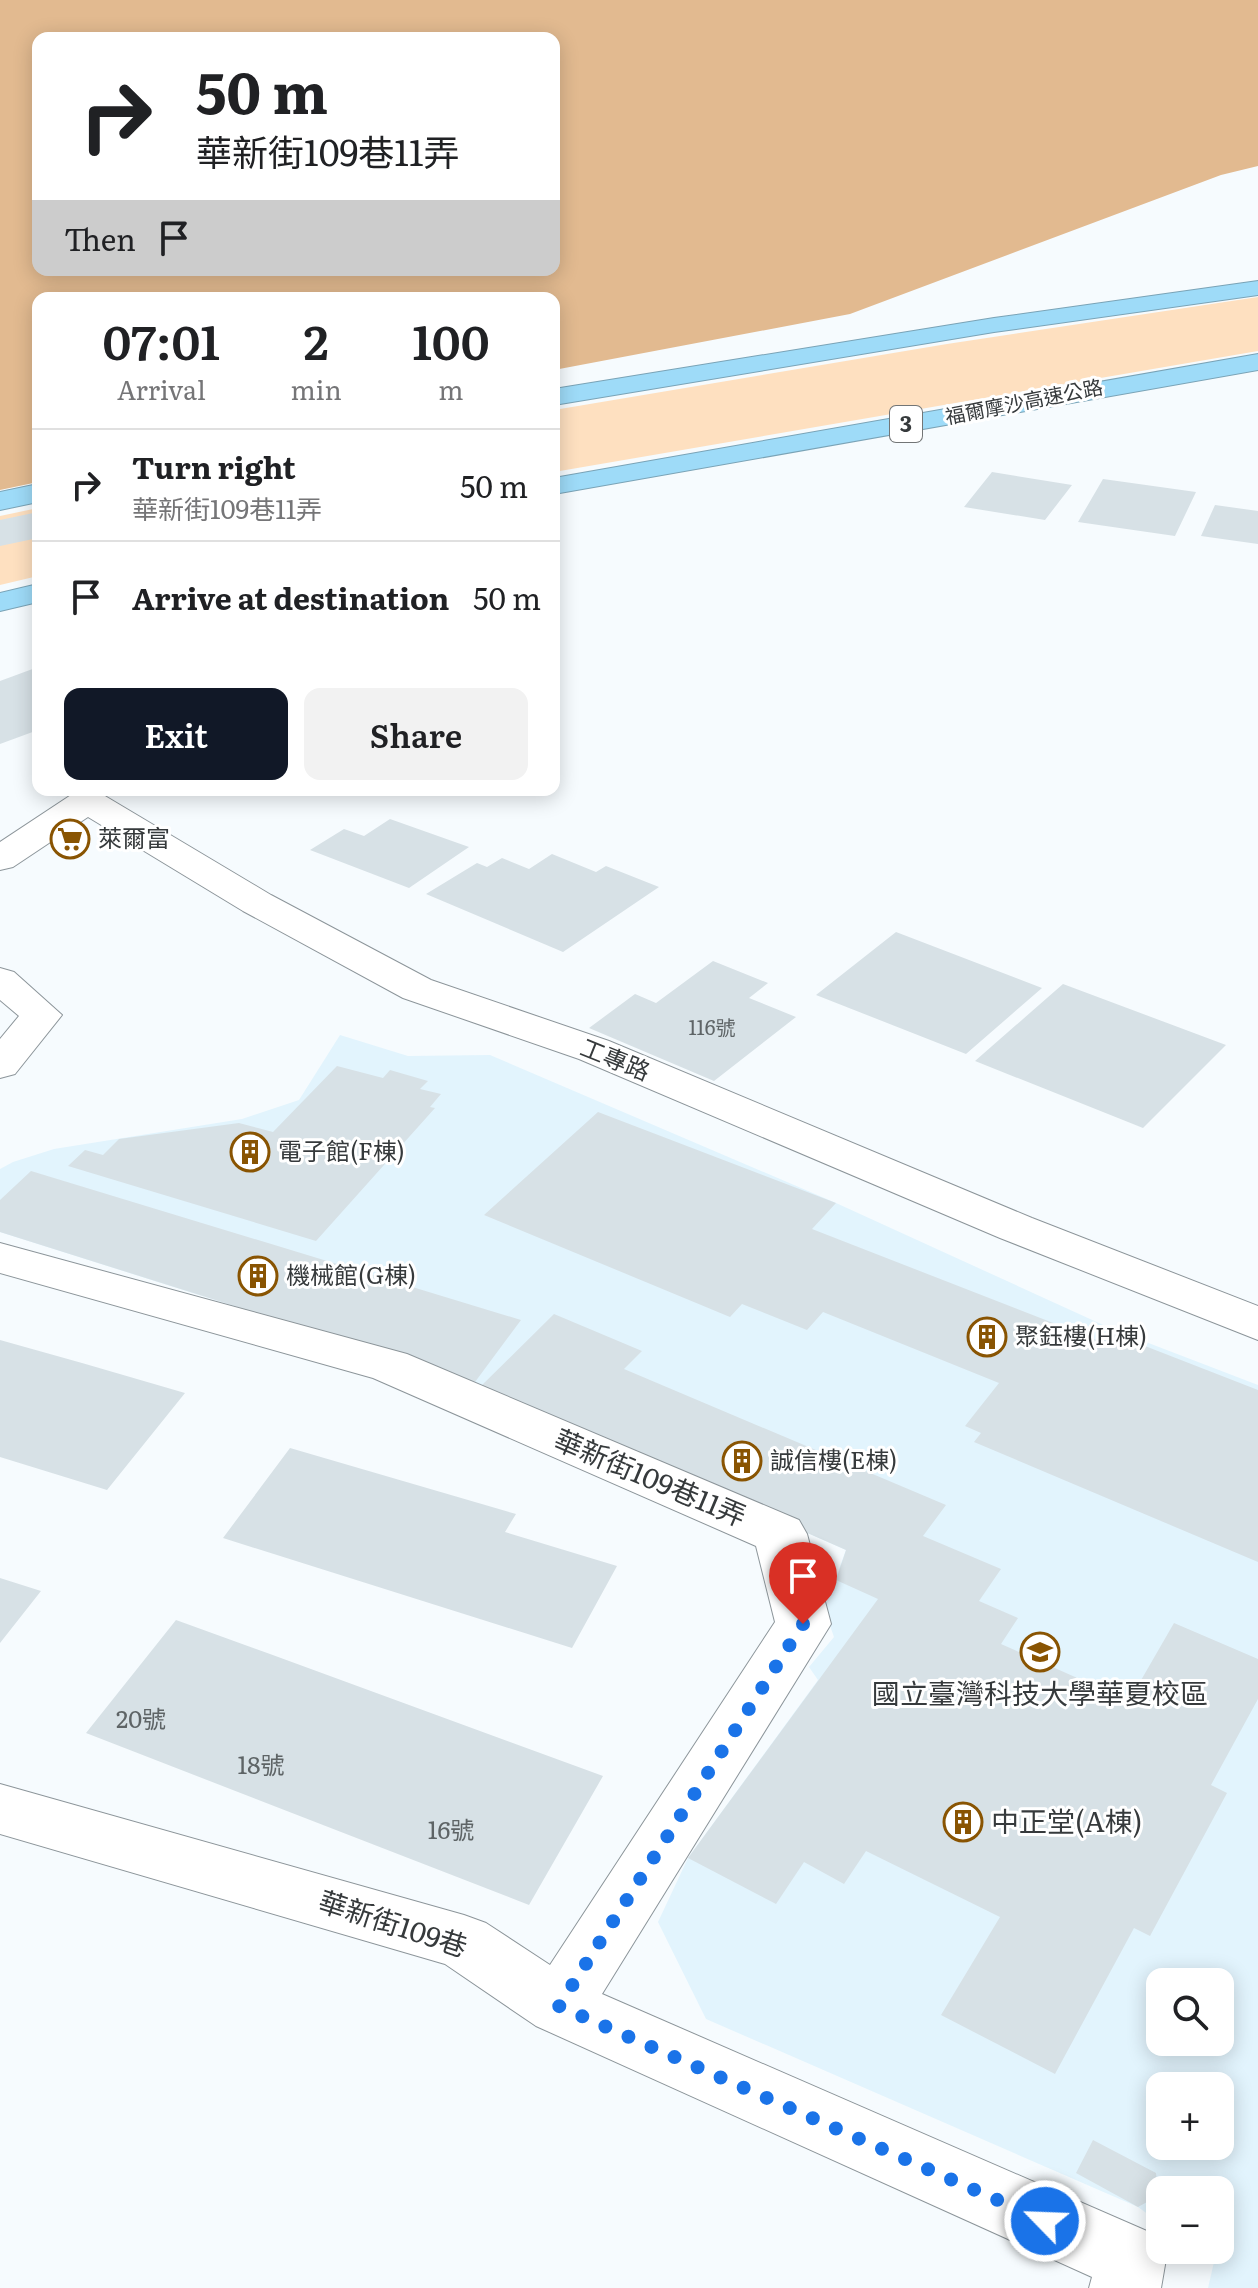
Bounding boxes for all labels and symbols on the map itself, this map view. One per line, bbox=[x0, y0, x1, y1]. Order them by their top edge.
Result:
street label: 福爾摩沙高速公路 bbox=[942, 370, 1105, 430]
road number: 3 bbox=[890, 406, 922, 442]
supermarket icon: 萊爾富 bbox=[49, 818, 91, 860]
place label: 萊爾富 bbox=[98, 819, 170, 854]
house number: 116號 bbox=[688, 1011, 736, 1041]
street label: 工專路 bbox=[576, 1028, 656, 1087]
building icon: 電子館(F棟) bbox=[229, 1131, 271, 1173]
place label: 電子館(F棟) bbox=[278, 1132, 405, 1167]
building icon: 機械館(G棟) bbox=[237, 1255, 279, 1297]
place label: 機械館(G棟) bbox=[286, 1256, 416, 1291]
building icon: 聚鈺樓(H棟) bbox=[966, 1316, 1008, 1358]
place label: 聚鈺樓(H棟) bbox=[1015, 1317, 1147, 1352]
street label: 華新街109巷11弄 bbox=[548, 1417, 753, 1536]
building icon: 誠信樓(E棟) bbox=[721, 1440, 763, 1482]
place label: 誠信樓(E棟) bbox=[770, 1441, 897, 1476]
pin bbox=[769, 1542, 837, 1624]
school or university icon: 國立臺灣科技大學華夏校區 bbox=[1019, 1631, 1061, 1673]
place label: 國立臺灣科技大學華夏校區 bbox=[872, 1671, 1208, 1713]
house number: 20號 bbox=[116, 1700, 166, 1735]
house number: 18號 bbox=[238, 1746, 285, 1781]
place label: 中正堂(A棟) bbox=[991, 1799, 1142, 1841]
building icon: 中正堂(A棟) bbox=[942, 1801, 984, 1843]
house number: 16號 bbox=[428, 1811, 474, 1846]
street label: 華新街109巷 bbox=[314, 1878, 473, 1966]
position arrow bbox=[1003, 2179, 1087, 2263]

